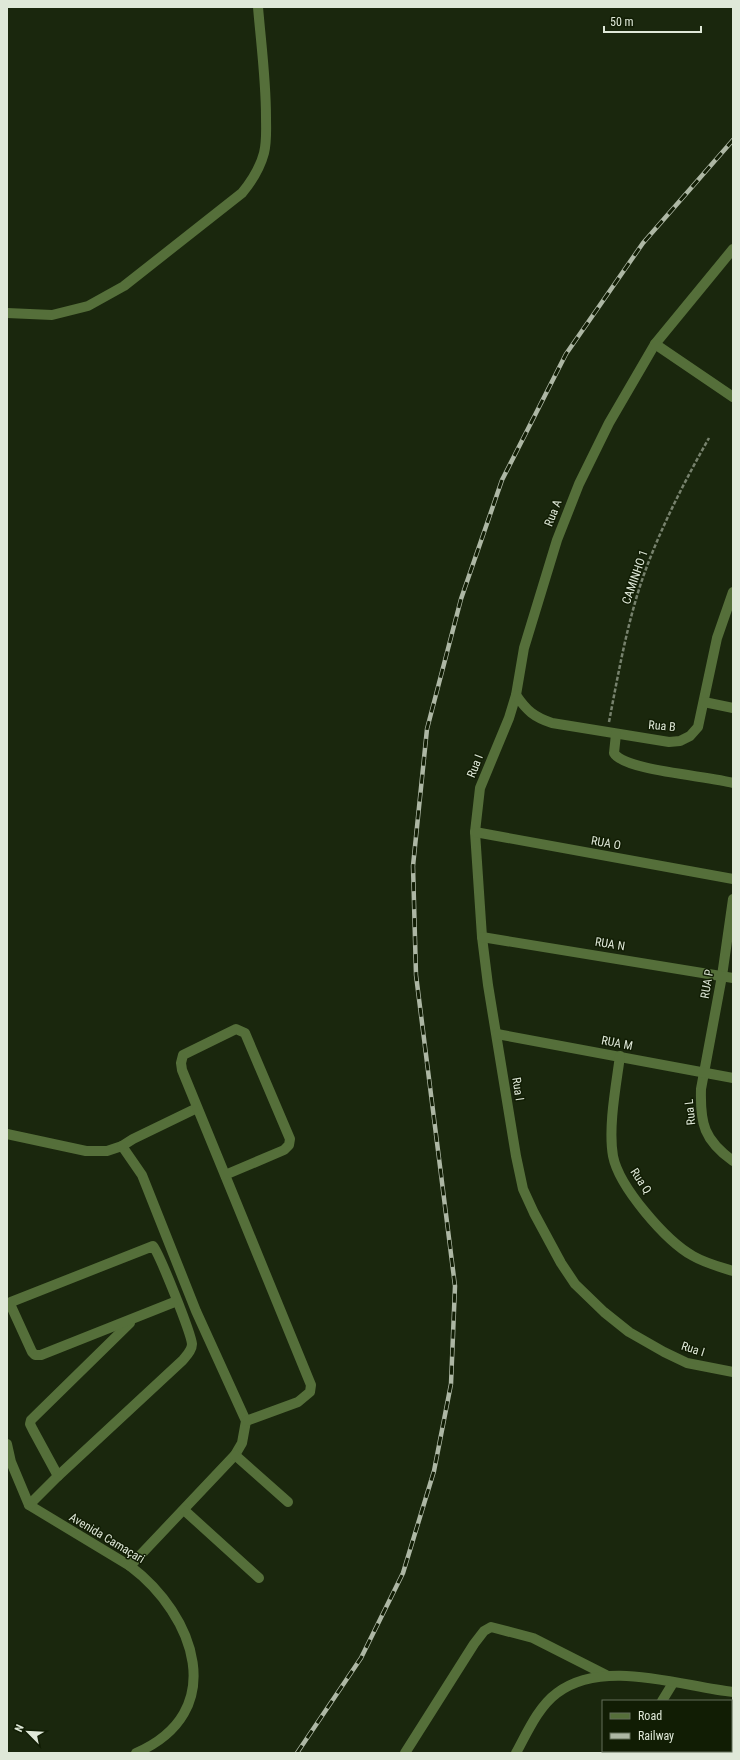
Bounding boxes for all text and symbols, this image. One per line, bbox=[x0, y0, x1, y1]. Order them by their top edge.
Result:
scale bar bbox=[604, 8, 701, 34]
text: 50 m bbox=[610, 15, 634, 29]
street label: Rua A bbox=[542, 498, 565, 528]
street label: CAMINHO 1 bbox=[619, 548, 651, 606]
street label: Rua B bbox=[648, 718, 676, 734]
street label: Rua I bbox=[464, 752, 486, 780]
street label: RUA O bbox=[590, 834, 622, 852]
street label: RUA N bbox=[594, 935, 626, 953]
street label: RUA P bbox=[698, 968, 716, 1000]
street label: RUA M bbox=[600, 1033, 634, 1053]
street label: Rua I bbox=[509, 1076, 527, 1102]
street label: Rua L bbox=[682, 1098, 698, 1126]
street label: Rua Q bbox=[628, 1165, 654, 1197]
street label: Rua I bbox=[680, 1339, 706, 1359]
street label: Avenida Camaçari bbox=[67, 1510, 147, 1566]
legend bbox=[602, 1700, 732, 1752]
text: Road bbox=[638, 1709, 662, 1723]
north arrow bbox=[8, 1712, 48, 1752]
text: N bbox=[12, 1722, 27, 1734]
text: Railway bbox=[638, 1729, 674, 1743]

